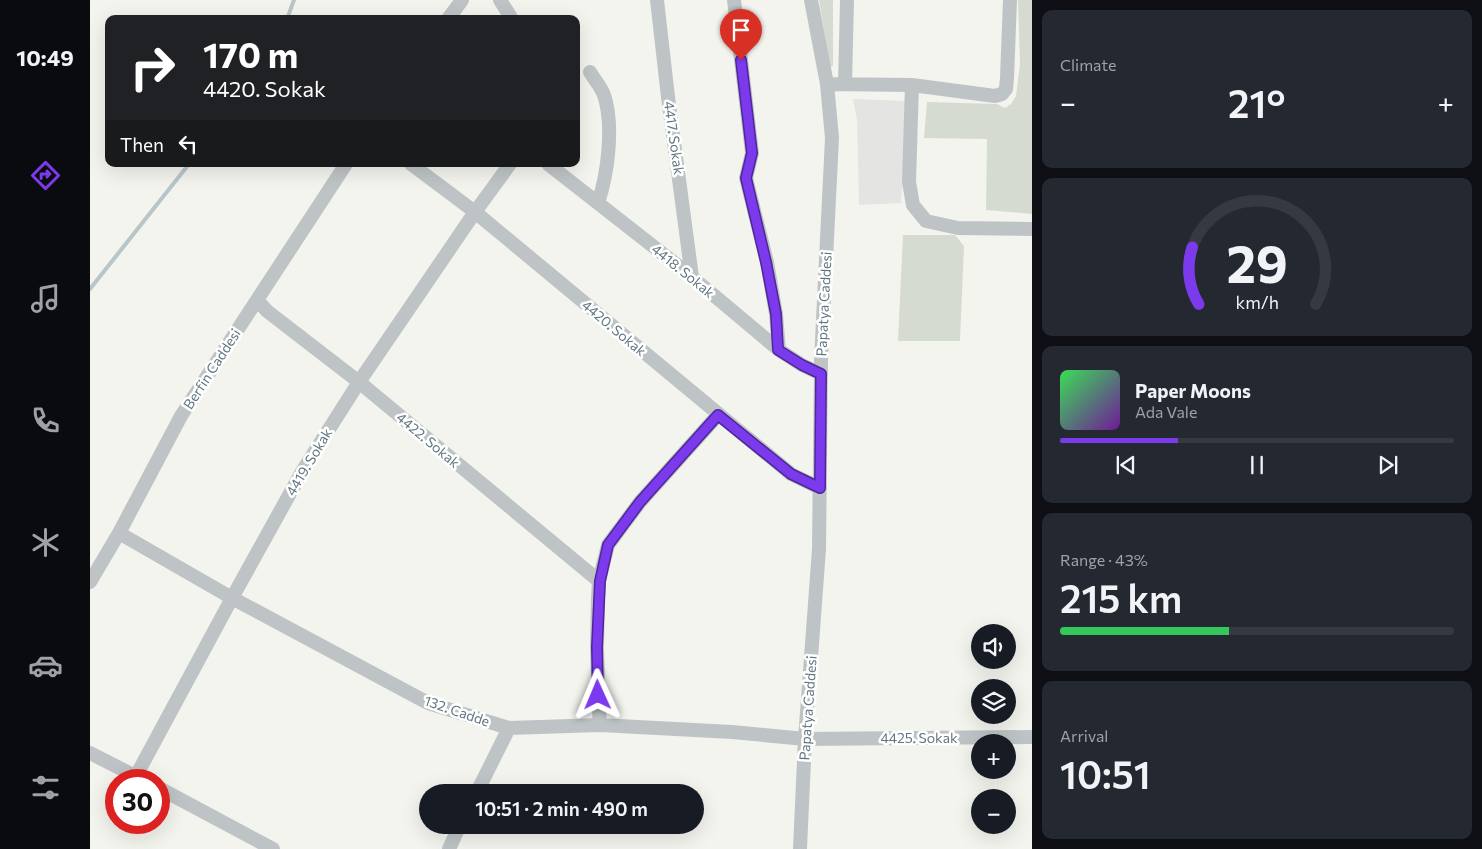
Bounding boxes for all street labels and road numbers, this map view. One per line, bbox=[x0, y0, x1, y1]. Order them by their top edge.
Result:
street label: 4417. Sokak bbox=[661, 100, 688, 176]
street label: 4418. Sokak bbox=[649, 240, 718, 301]
street label: Papatya Caddesi bbox=[812, 251, 835, 357]
street label: 4420. Sokak bbox=[579, 296, 650, 360]
street label: Berfin Caddesi bbox=[179, 325, 244, 412]
street label: 4422. Sokak bbox=[393, 408, 464, 471]
street label: 4419. Sokak bbox=[282, 425, 336, 499]
street label: Papatya Caddesi bbox=[795, 655, 820, 761]
street label: 132. Cadde bbox=[422, 691, 492, 730]
street label: 4425. Sokak bbox=[880, 729, 958, 746]

